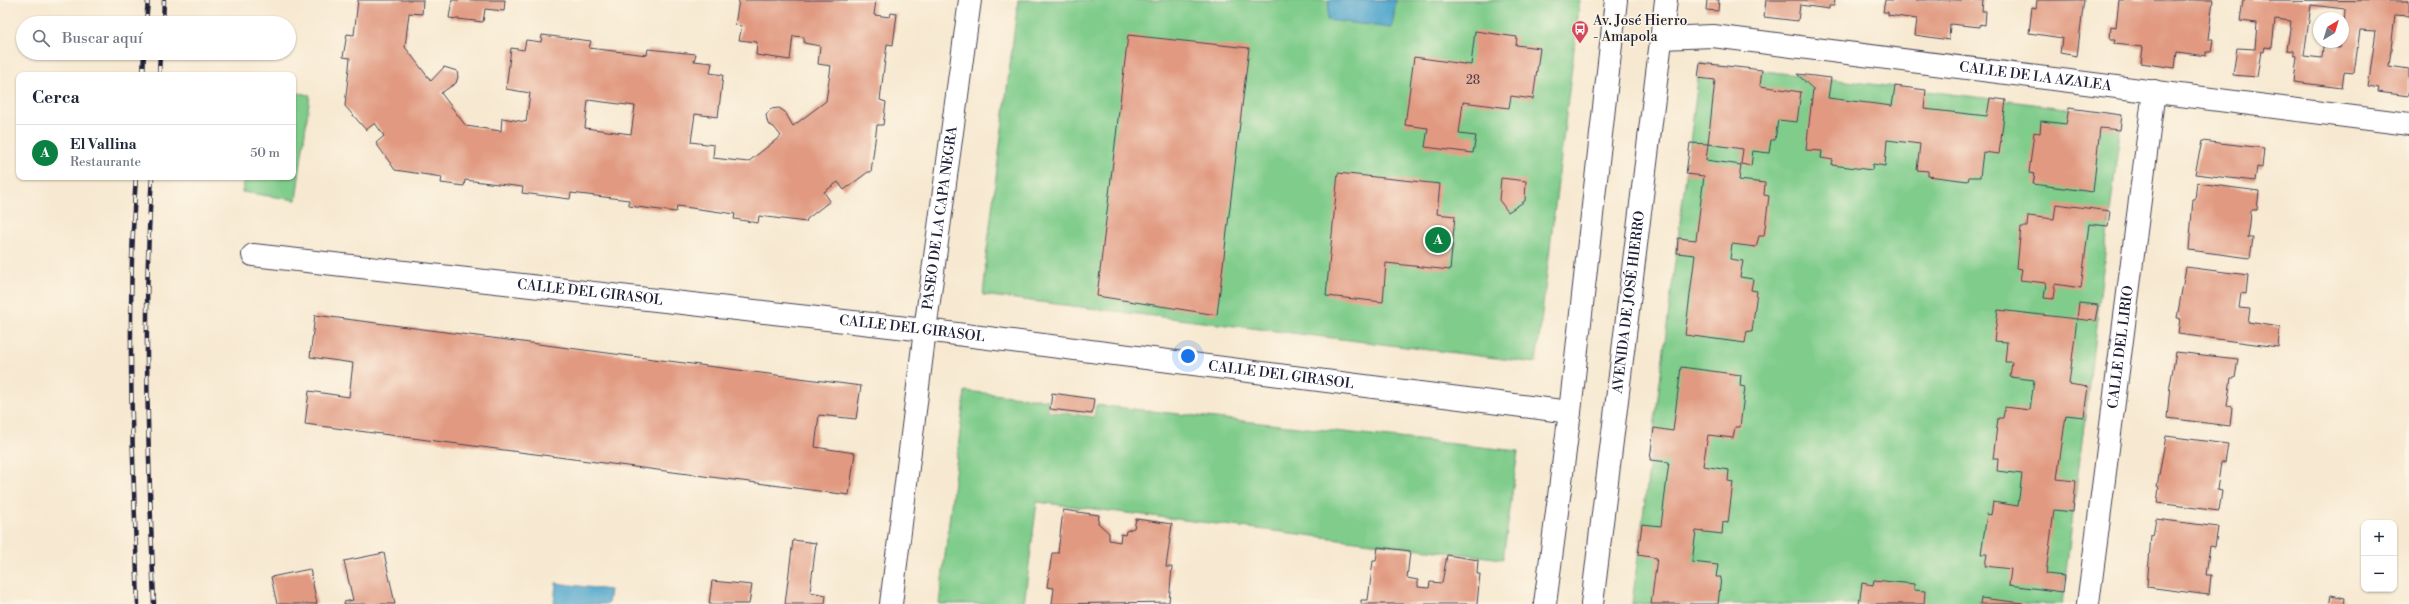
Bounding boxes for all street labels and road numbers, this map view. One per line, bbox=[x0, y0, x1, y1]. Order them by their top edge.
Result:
street label: CALLE DE LA AZALEA bbox=[1958, 58, 2113, 95]
street label: PASEO DE LA CAPA NEGRA bbox=[919, 125, 962, 311]
street label: AVENIDA DE JOSÉ HIERRO bbox=[1609, 210, 1649, 396]
street label: CALLE DEL GIRASOL bbox=[516, 276, 664, 310]
street label: CALLE DEL LIRIO bbox=[2104, 284, 2138, 410]
street label: CALLE DEL GIRASOL bbox=[838, 311, 986, 347]
street label: CALLE DEL GIRASOL bbox=[1207, 357, 1355, 393]

